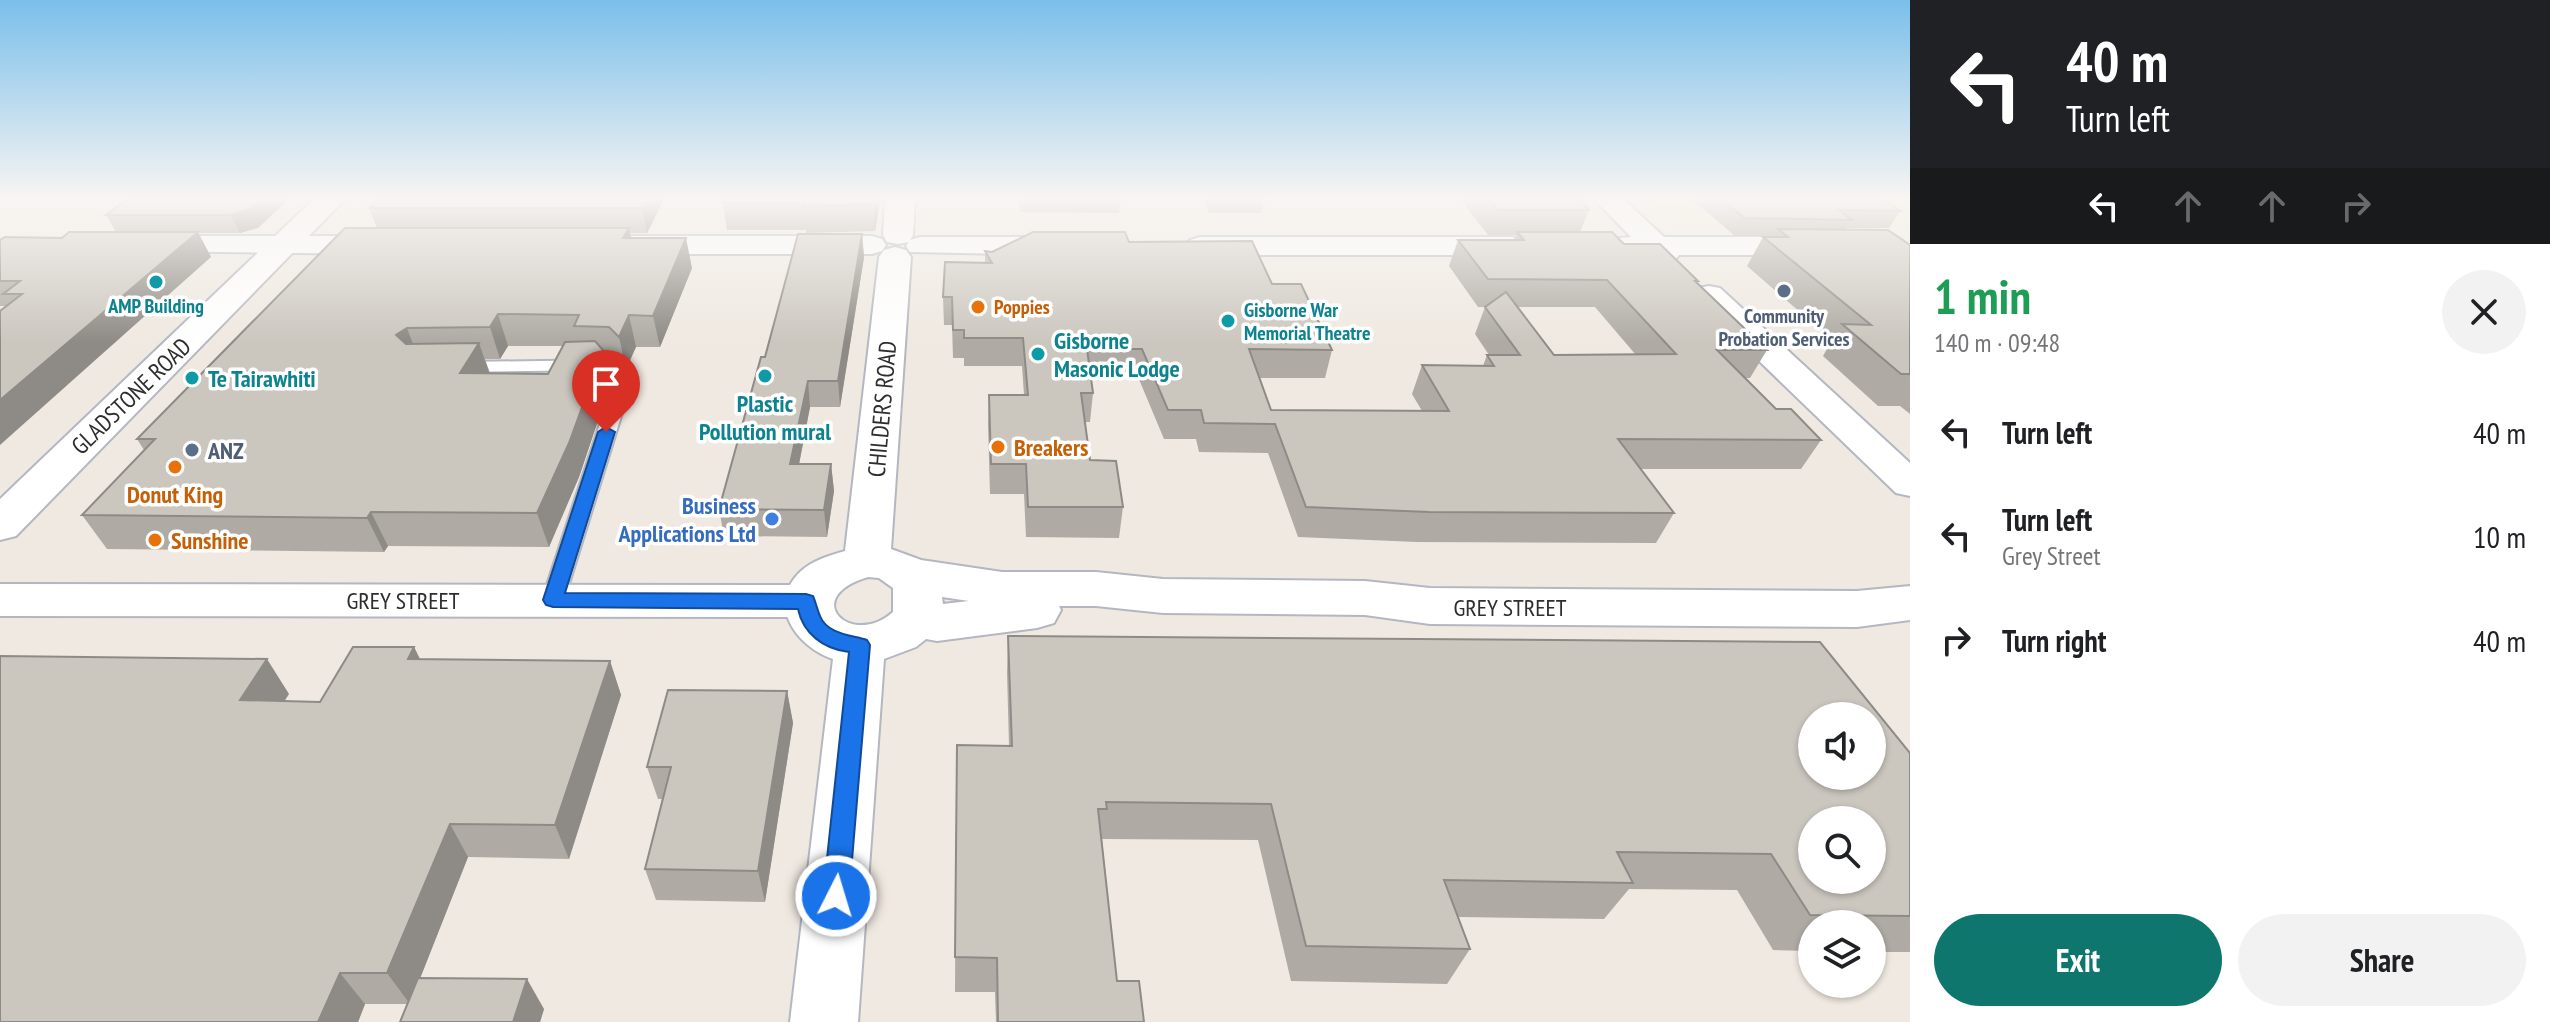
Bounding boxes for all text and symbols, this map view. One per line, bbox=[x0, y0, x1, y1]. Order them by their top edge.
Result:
text: 40 m bbox=[2066, 25, 2168, 97]
icon: left bbox=[1934, 32, 2038, 136]
text: Turn left bbox=[2066, 95, 2170, 142]
icon: left bbox=[2082, 184, 2126, 228]
icon: ahead bbox=[2166, 184, 2210, 228]
icon: ahead bbox=[2250, 184, 2294, 228]
icon: right bbox=[2334, 184, 2378, 228]
text: 1 min bbox=[1934, 265, 2031, 327]
button: close bbox=[2442, 270, 2526, 354]
marker: AMP Building bbox=[147, 273, 165, 291]
marker: Community Probation Services bbox=[1775, 282, 1793, 300]
place label: AMP Building bbox=[107, 293, 204, 319]
place label: Poppies bbox=[994, 294, 1050, 320]
place label: Gisborne War Memorial Theatre bbox=[1244, 297, 1371, 346]
marker: Poppies bbox=[969, 298, 987, 316]
place label: Community Probation Services bbox=[1718, 303, 1850, 352]
marker: Gisborne War Memorial Theatre bbox=[1219, 312, 1237, 330]
place label: Gisborne Masonic Lodge bbox=[1054, 325, 1180, 384]
text: 140 m · 09:48 bbox=[1934, 326, 2060, 359]
street label: GLADSTONE ROAD bbox=[65, 331, 197, 461]
street label: CHILDERS ROAD bbox=[861, 340, 903, 478]
marker: Gisborne Masonic Lodge bbox=[1029, 345, 1047, 363]
pin bbox=[572, 350, 640, 432]
icon: arrive bbox=[584, 362, 628, 406]
place label: Te Tairawhiti bbox=[208, 363, 316, 394]
marker: Plastic Pollution mural bbox=[756, 367, 774, 385]
marker: Te Tairawhiti bbox=[183, 369, 201, 387]
place label: Plastic Pollution mural bbox=[699, 388, 831, 447]
icon: left bbox=[1934, 410, 1978, 454]
text: Turn left bbox=[2002, 413, 2092, 452]
text: 40 m bbox=[2473, 413, 2526, 452]
place label: Breakers bbox=[1014, 432, 1088, 463]
place label: ANZ bbox=[207, 435, 244, 466]
marker: Breakers bbox=[989, 438, 1007, 456]
marker: ANZ bbox=[183, 441, 201, 459]
marker: Donut King bbox=[166, 458, 184, 476]
place label: Donut King bbox=[127, 479, 223, 510]
place label: Business Applications Ltd bbox=[618, 490, 756, 549]
text: Turn left bbox=[2002, 500, 2092, 539]
marker: Business Applications Ltd bbox=[763, 510, 781, 528]
icon: left bbox=[1934, 514, 1978, 558]
text: 10 m bbox=[2473, 517, 2526, 556]
place label: Sunshine bbox=[171, 525, 249, 556]
marker: Sunshine bbox=[146, 531, 164, 549]
text: Grey Street bbox=[2002, 539, 2101, 572]
street label: GREY STREET bbox=[347, 585, 460, 616]
street label: GREY STREET bbox=[1454, 592, 1567, 623]
icon: right bbox=[1934, 618, 1978, 662]
text: Turn right bbox=[2002, 621, 2106, 660]
text: 40 m bbox=[2473, 621, 2526, 660]
map controls bbox=[1798, 702, 1886, 998]
button: sound bbox=[1798, 702, 1886, 790]
button: search bbox=[1798, 806, 1886, 894]
position arrow bbox=[794, 854, 878, 938]
button: layers bbox=[1798, 910, 1886, 998]
button: Exit bbox=[1934, 914, 2222, 1006]
button: Share bbox=[2238, 914, 2526, 1006]

